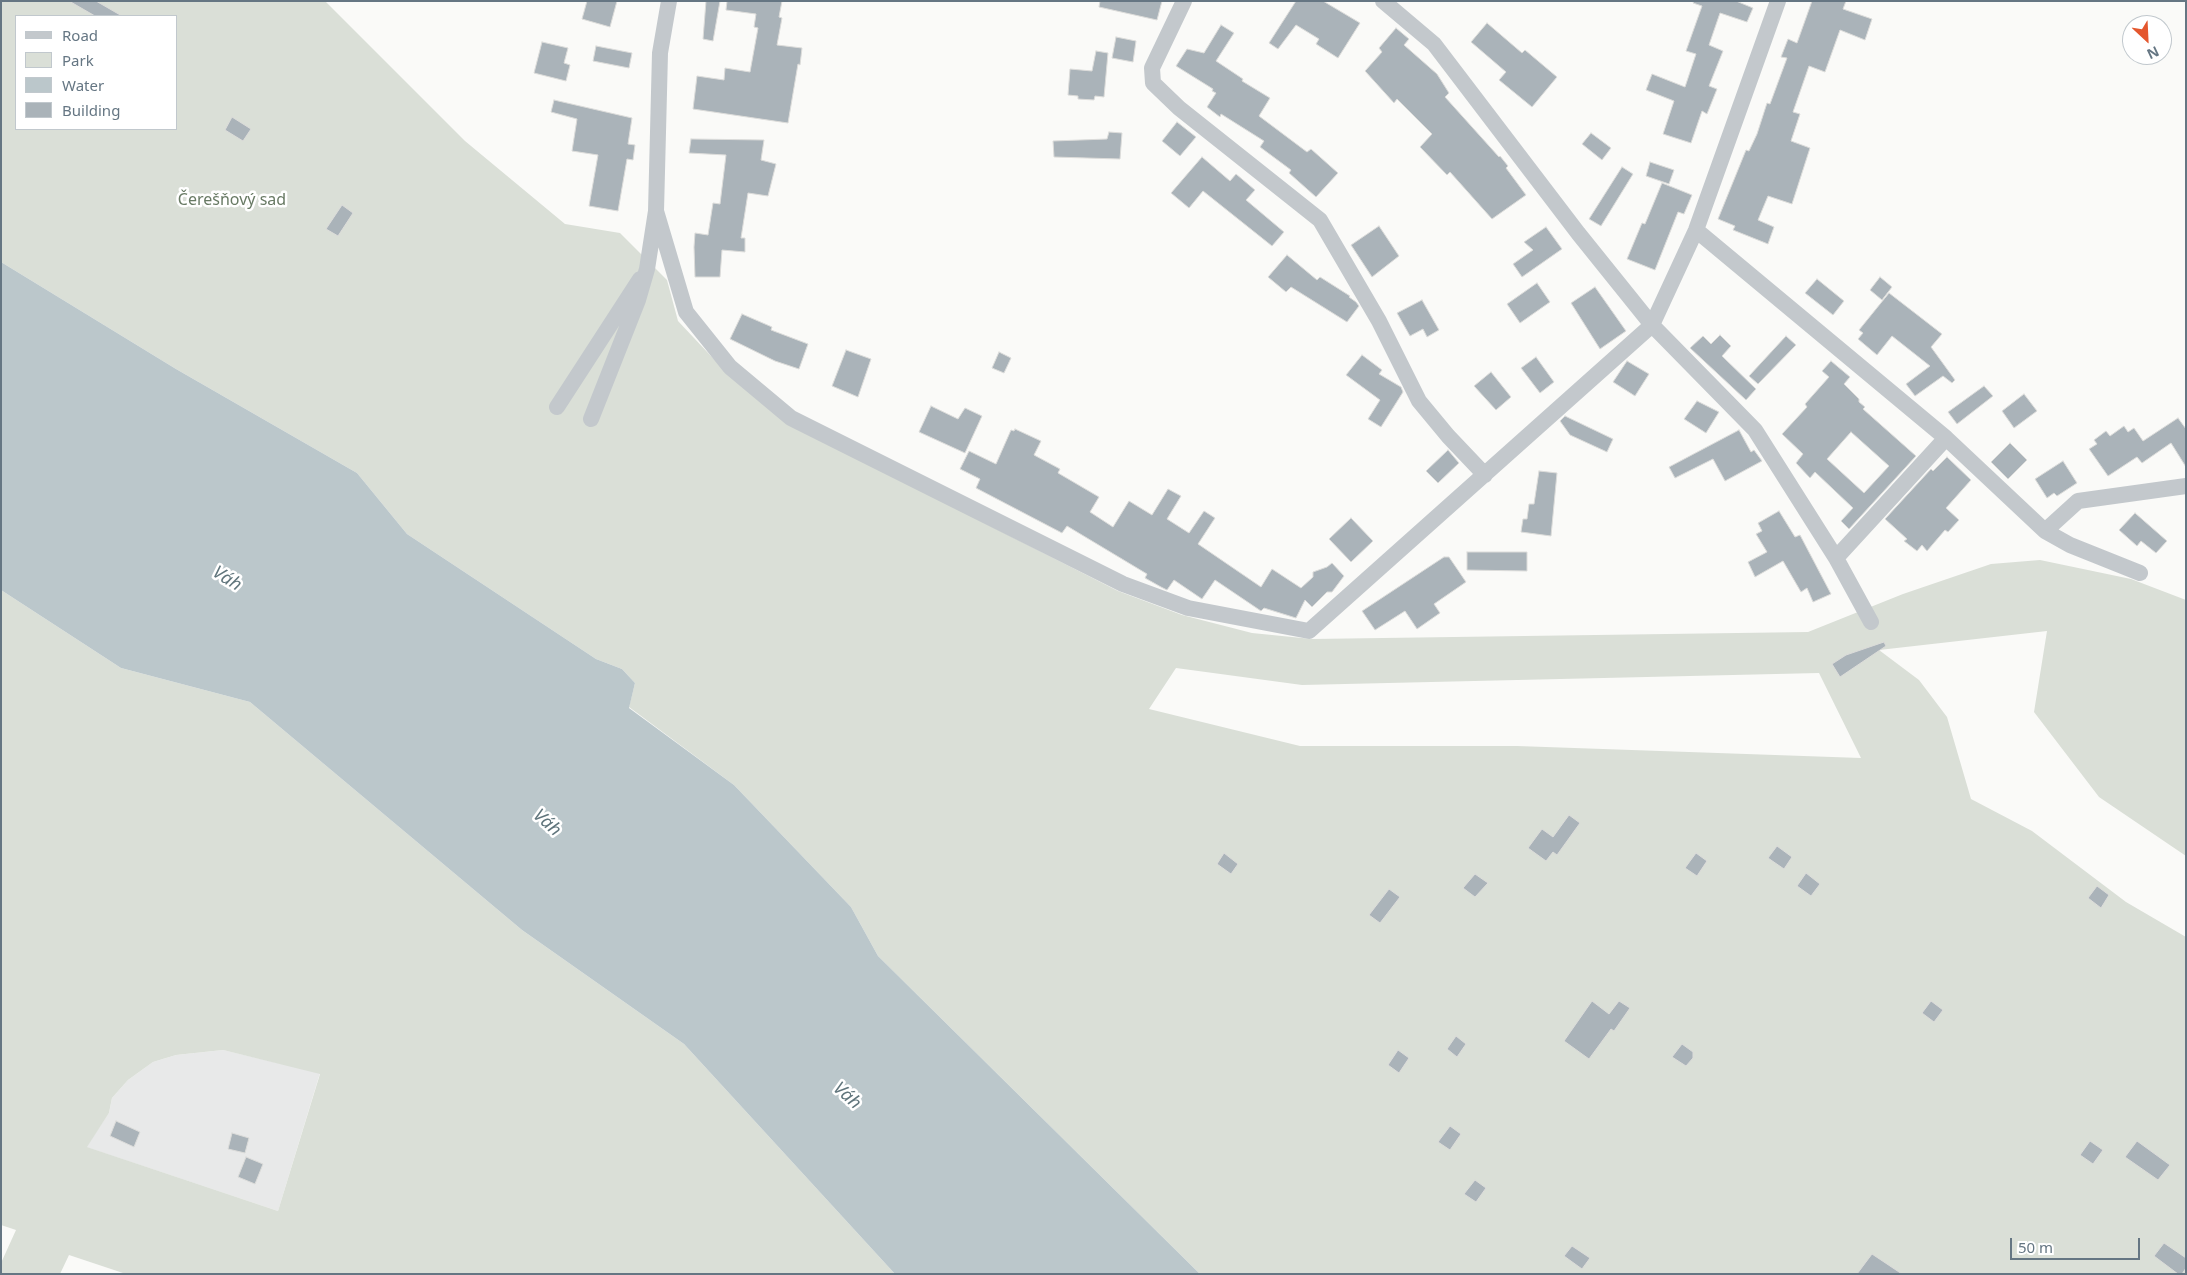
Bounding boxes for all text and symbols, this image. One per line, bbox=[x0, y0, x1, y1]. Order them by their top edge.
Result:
legend bbox=[15, 15, 178, 130]
north arrow bbox=[2122, 15, 2172, 65]
text: Road bbox=[62, 25, 98, 45]
text: N bbox=[2144, 42, 2162, 64]
text: Park bbox=[62, 50, 94, 70]
text: Water bbox=[62, 75, 104, 95]
text: Building bbox=[62, 100, 120, 120]
park label: Čerešňový sad bbox=[178, 190, 286, 210]
water label: Váh bbox=[208, 562, 246, 596]
water label: Váh bbox=[529, 805, 565, 841]
water label: Váh bbox=[829, 1078, 865, 1114]
scale bar bbox=[2012, 1228, 2142, 1260]
text: 50 m bbox=[2018, 1237, 2053, 1257]

